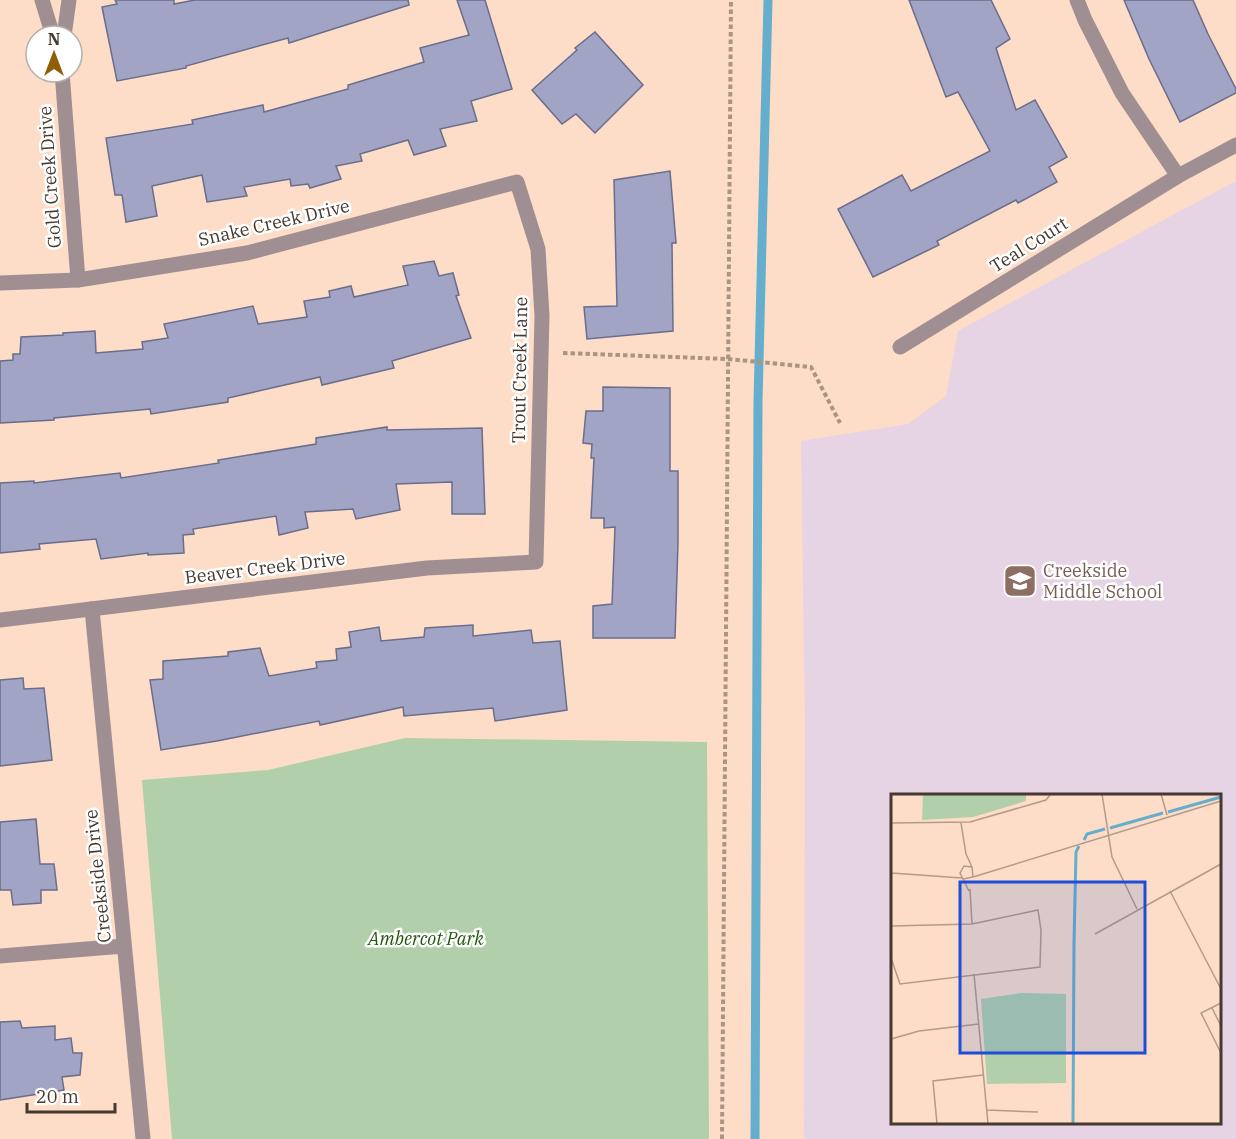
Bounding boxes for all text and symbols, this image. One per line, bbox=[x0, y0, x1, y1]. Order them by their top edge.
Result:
north arrow bbox=[24, 24, 84, 84]
text: N bbox=[48, 29, 60, 49]
street label: Gold Creek Drive bbox=[33, 105, 66, 249]
street label: Snake Creek Drive bbox=[196, 194, 352, 251]
street label: Teal Court bbox=[986, 212, 1072, 278]
street label: Trout Creek Lane bbox=[507, 297, 532, 443]
street label: Beaver Creek Drive bbox=[183, 546, 346, 589]
place label: Creekside Middle School bbox=[1043, 559, 1162, 603]
school or university icon: Creekside Middle School bbox=[1002, 563, 1038, 599]
inset map bbox=[891, 794, 1221, 1124]
street label: Creekside Drive bbox=[79, 808, 116, 944]
park label: Ambercot Park bbox=[367, 927, 484, 950]
scale bar bbox=[27, 1076, 116, 1114]
text: 20 m bbox=[36, 1085, 79, 1108]

